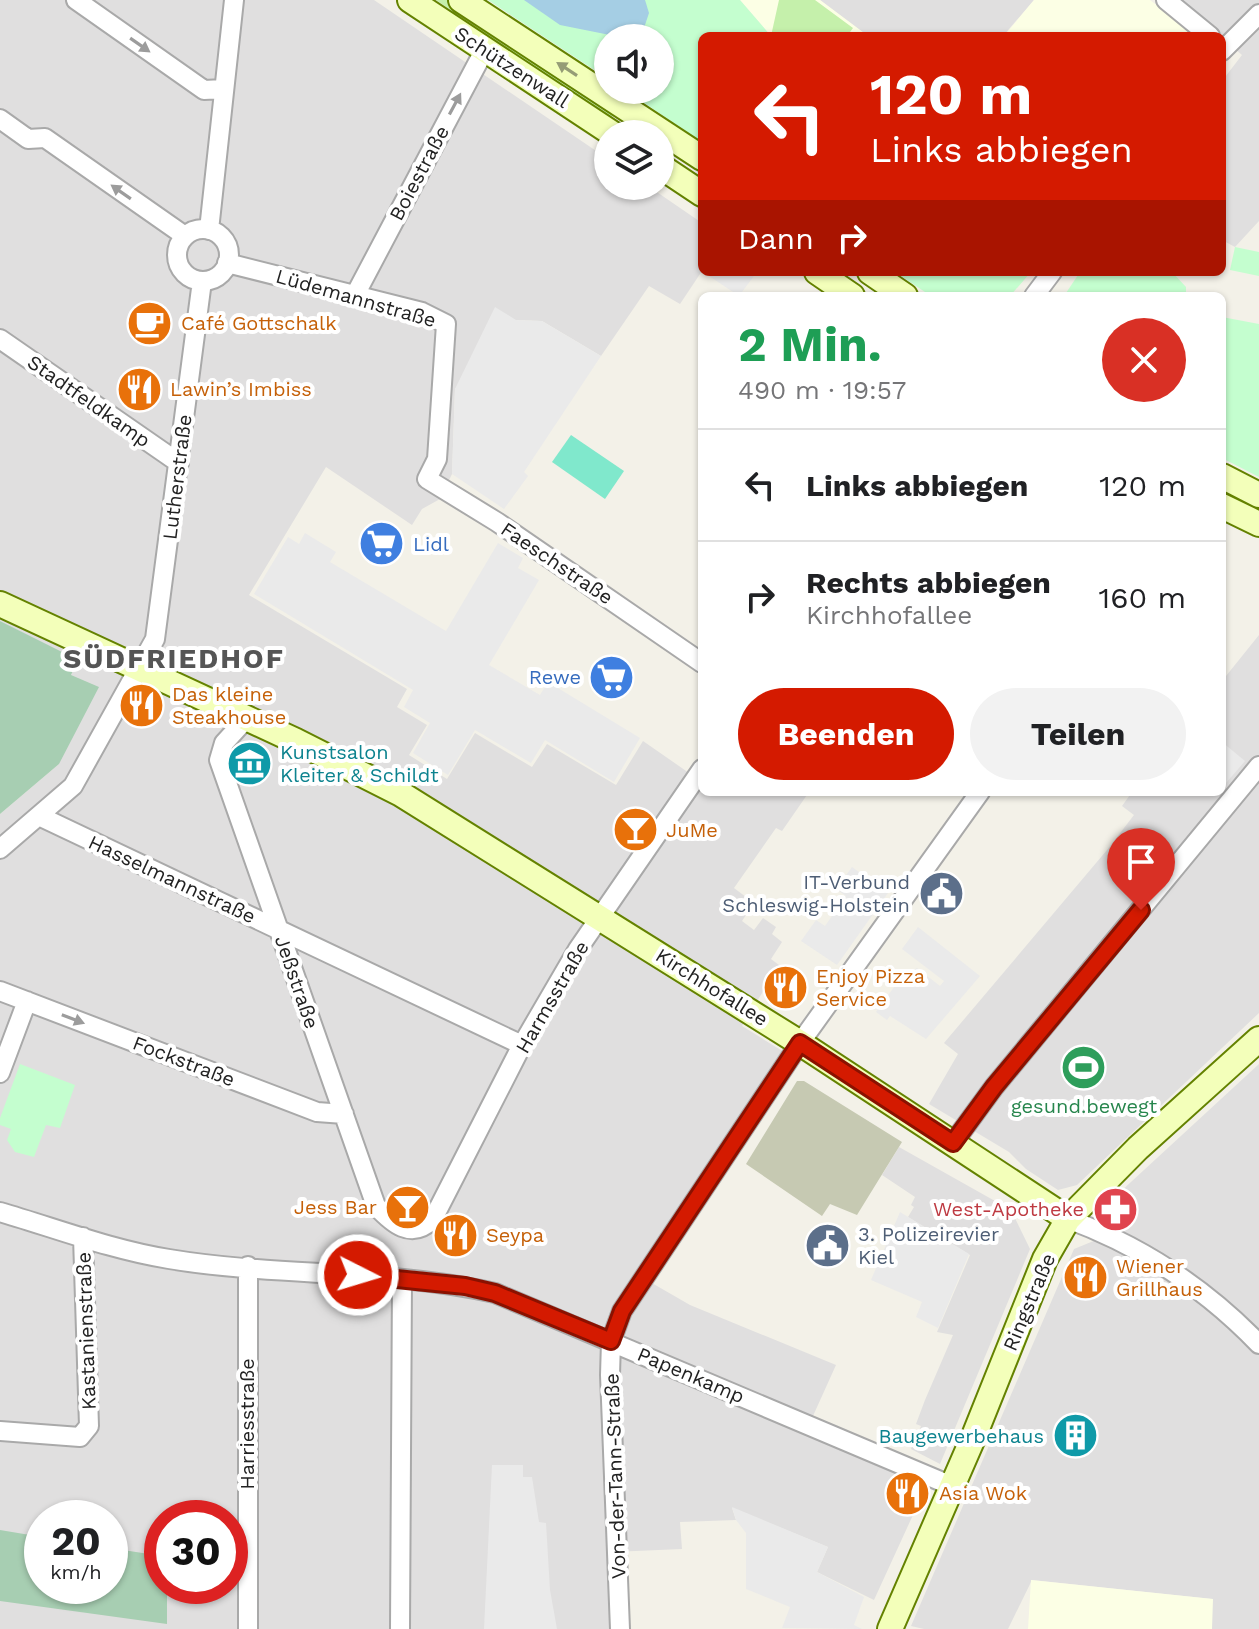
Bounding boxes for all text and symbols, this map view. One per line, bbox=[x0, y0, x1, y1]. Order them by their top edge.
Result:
street label: Schützenwall bbox=[450, 21, 574, 113]
map controls bbox=[594, 24, 674, 200]
button: sound bbox=[594, 24, 674, 104]
one-way arrow bbox=[129, 37, 150, 52]
one-way arrow bbox=[556, 62, 578, 76]
text: 120 m bbox=[870, 62, 1032, 128]
icon: left bbox=[738, 64, 842, 168]
one-way arrow bbox=[449, 92, 462, 115]
button: layers bbox=[594, 120, 674, 200]
street label: Boiestraße bbox=[384, 121, 454, 225]
text: Links abbiegen bbox=[870, 129, 1133, 171]
one-way arrow bbox=[110, 184, 132, 200]
icon: right bbox=[830, 216, 874, 260]
text: Dann bbox=[738, 221, 814, 256]
street label: Lüdemannstraße bbox=[273, 264, 439, 332]
cafe icon: Café Gottschalk bbox=[126, 299, 174, 347]
place label: Café Gottschalk bbox=[181, 311, 337, 335]
text: 2 Min. bbox=[738, 316, 882, 373]
button: close bbox=[1102, 318, 1186, 402]
street label: Stadtfeldkamp bbox=[23, 350, 155, 452]
restaurant icon: Lawin’s Imbiss bbox=[115, 365, 163, 413]
text: 490 m · 19:57 bbox=[738, 375, 906, 405]
place label: Lawin’s Imbiss bbox=[170, 377, 312, 401]
street label: Lutherstraße bbox=[157, 413, 197, 541]
icon: left bbox=[738, 463, 782, 507]
text: Links abbiegen bbox=[806, 468, 1028, 503]
text: 120 m bbox=[1099, 468, 1186, 503]
street label: Faeschstraße bbox=[496, 517, 618, 609]
supermarket icon: Lidl bbox=[358, 520, 406, 568]
place label: Lidl bbox=[413, 532, 449, 556]
text: Rechts abbiegen bbox=[806, 565, 1051, 600]
icon: right bbox=[738, 575, 782, 619]
text: 160 m bbox=[1099, 580, 1186, 615]
text: Kirchhofallee bbox=[806, 600, 972, 630]
district label: SÜDFRIEDHOF bbox=[63, 642, 285, 675]
supermarket icon: Rewe bbox=[588, 653, 636, 701]
place label: Rewe bbox=[529, 665, 581, 689]
restaurant icon: Das kleine Steakhouse bbox=[117, 682, 165, 730]
place label: Das kleine Steakhouse bbox=[172, 682, 286, 729]
button: Beenden bbox=[738, 688, 954, 780]
button: Teilen bbox=[970, 688, 1186, 780]
museum icon: Kunstsalon Kleiter & Schildt bbox=[225, 740, 273, 788]
place label: Kunstsalon Kleiter & Schildt bbox=[280, 740, 439, 787]
bar icon: JuMe bbox=[611, 806, 659, 854]
place label: JuMe bbox=[666, 818, 718, 842]
pin bbox=[1107, 828, 1175, 910]
street label: Hasselmannstraße bbox=[85, 830, 259, 928]
icon: arrive bbox=[1119, 840, 1163, 884]
public building icon: IT-Verbund Schleswig-Holstein bbox=[917, 869, 965, 917]
place label: IT-Verbund Schleswig-Holstein bbox=[722, 870, 910, 917]
street label: Jeßstraße bbox=[270, 932, 324, 1032]
street label: Harmsstraße bbox=[510, 937, 594, 1057]
street label: Kirchhofallee bbox=[651, 943, 773, 1031]
restaurant icon: Enjoy Pizza Service bbox=[761, 964, 809, 1012]
place label: Enjoy Pizza Service bbox=[816, 964, 925, 1011]
one-way arrow bbox=[61, 1013, 85, 1026]
street label: Fockstraße bbox=[130, 1031, 238, 1091]
sports icon: gesund.bewegt bbox=[1060, 1043, 1108, 1091]
place label: gesund.bewegt bbox=[1011, 1094, 1158, 1118]
bar icon: Jess Bar bbox=[384, 1183, 432, 1231]
pharmacy icon: West-Apotheke bbox=[1091, 1185, 1139, 1233]
place label: Jess Bar bbox=[294, 1195, 377, 1219]
place label: West-Apotheke bbox=[933, 1197, 1084, 1221]
restaurant icon: Seypa bbox=[431, 1211, 479, 1259]
public building icon: 3. Polizeirevier Kiel bbox=[803, 1222, 851, 1270]
place label: 3. Polizeirevier Kiel bbox=[858, 1222, 999, 1269]
place label: Seypa bbox=[486, 1223, 544, 1247]
position arrow bbox=[316, 1233, 400, 1317]
street label: Ringstraße bbox=[998, 1250, 1060, 1354]
street label: Kastanienstraße bbox=[71, 1252, 101, 1410]
restaurant icon: Wiener Grillhaus bbox=[1061, 1253, 1109, 1301]
place label: Wiener Grillhaus bbox=[1116, 1254, 1203, 1301]
street label: Papenkamp bbox=[634, 1342, 748, 1408]
street label: Harriesstraße bbox=[235, 1358, 259, 1490]
street label: Von-der-Tann-Straße bbox=[599, 1373, 631, 1579]
building icon: Baugewerbehaus bbox=[1051, 1412, 1099, 1460]
place label: Baugewerbehaus bbox=[879, 1424, 1044, 1448]
restaurant icon: Asia Wok bbox=[884, 1469, 932, 1517]
place label: Asia Wok bbox=[939, 1481, 1027, 1505]
speed limit sign: 30 bbox=[144, 1500, 248, 1604]
text: 20 bbox=[51, 1518, 101, 1565]
text: km/h bbox=[50, 1560, 102, 1584]

